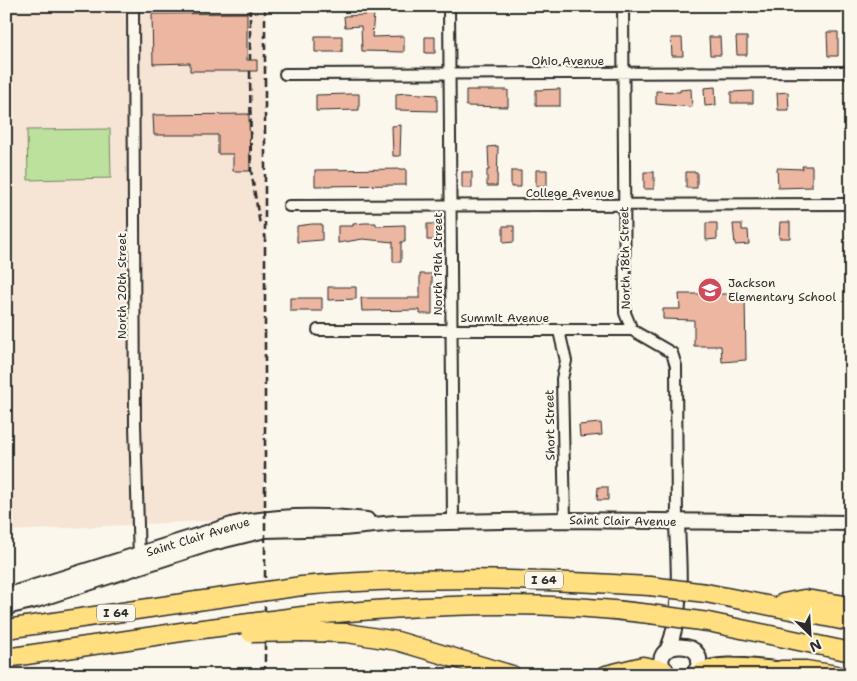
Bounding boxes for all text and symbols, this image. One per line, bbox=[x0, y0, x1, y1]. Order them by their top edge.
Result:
street label: Ohio Avenue bbox=[532, 53, 605, 69]
street label: College Avenue bbox=[526, 185, 614, 201]
street label: North 18th Street bbox=[616, 206, 634, 310]
street label: North 19th Street bbox=[430, 213, 446, 315]
street label: North 20th Street bbox=[114, 233, 130, 339]
place label: Jackson Elementary School bbox=[728, 275, 836, 305]
school or university icon: Jackson Elementary School bbox=[697, 277, 723, 303]
street label: Summit Avenue bbox=[461, 310, 550, 326]
street label: Short Street bbox=[541, 389, 559, 461]
street label: Saint Clair Avenue bbox=[569, 512, 677, 530]
street label: Saint Clair Avenue bbox=[144, 514, 252, 560]
road number: I 64 bbox=[525, 572, 563, 588]
road number: I 64 bbox=[97, 604, 135, 622]
north arrow bbox=[784, 608, 834, 658]
text: N bbox=[807, 635, 824, 656]

